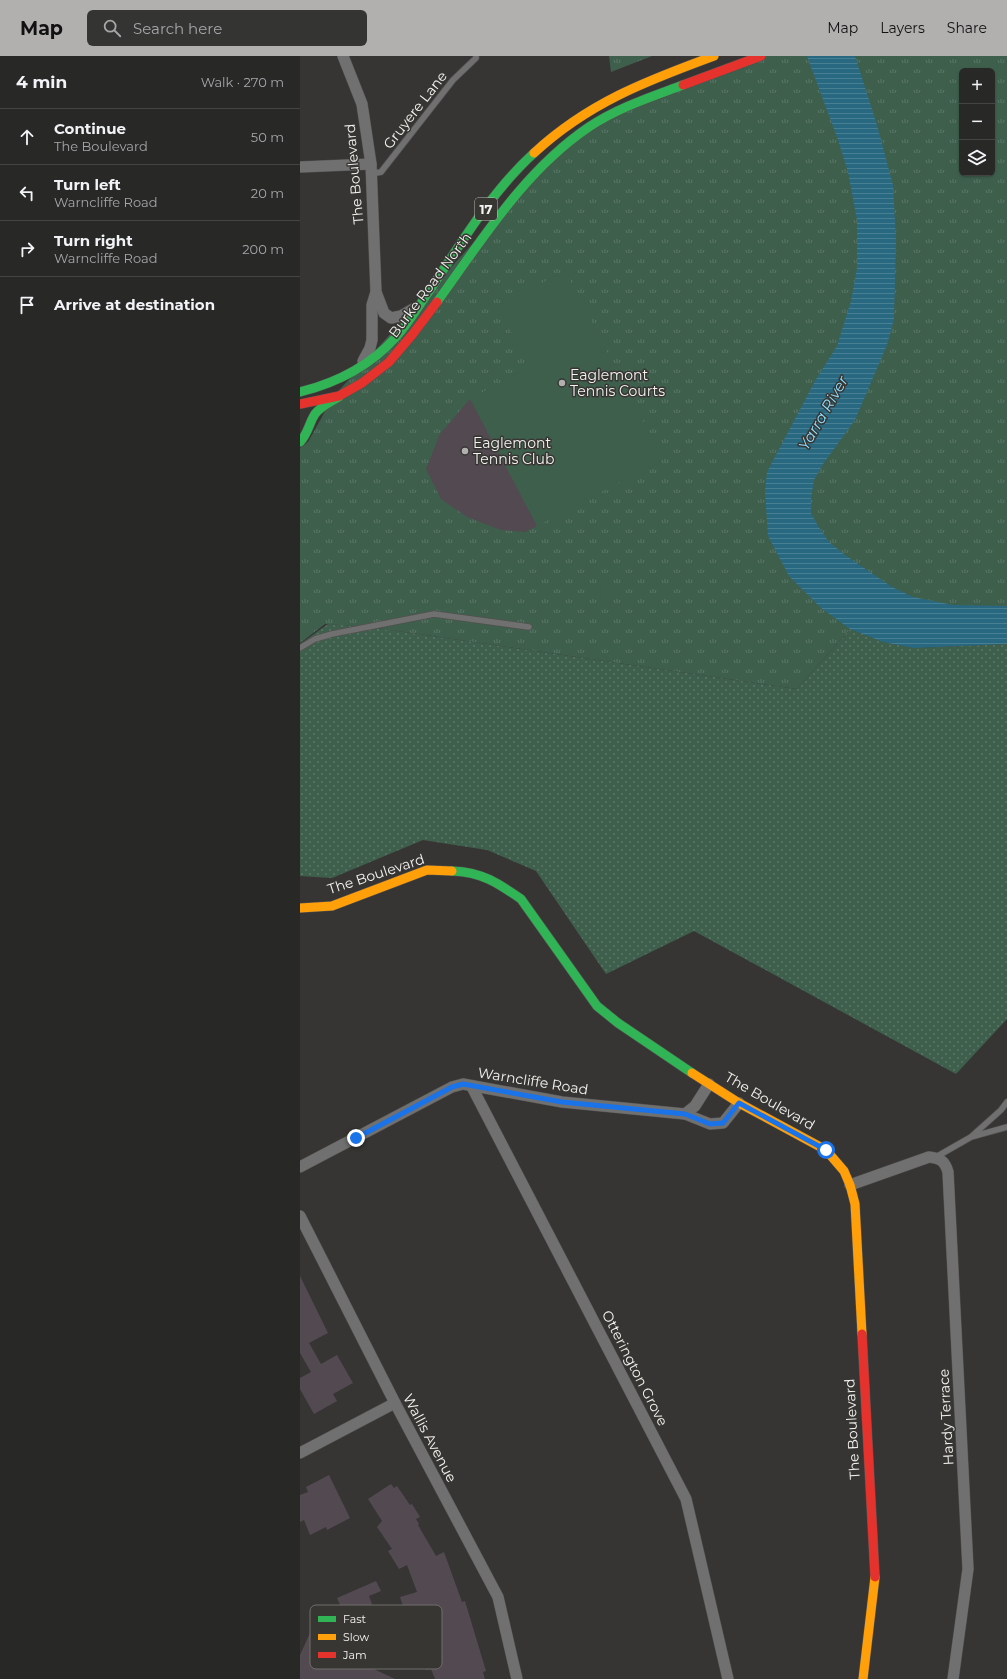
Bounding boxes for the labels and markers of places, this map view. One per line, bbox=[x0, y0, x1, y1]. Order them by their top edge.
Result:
place label: Eaglemont Tennis Courts bbox=[570, 366, 665, 400]
marker: Eaglemont Tennis Courts bbox=[557, 378, 567, 388]
place label: Eaglemont Tennis Club bbox=[473, 434, 555, 468]
marker: Eaglemont Tennis Club bbox=[460, 446, 470, 456]

